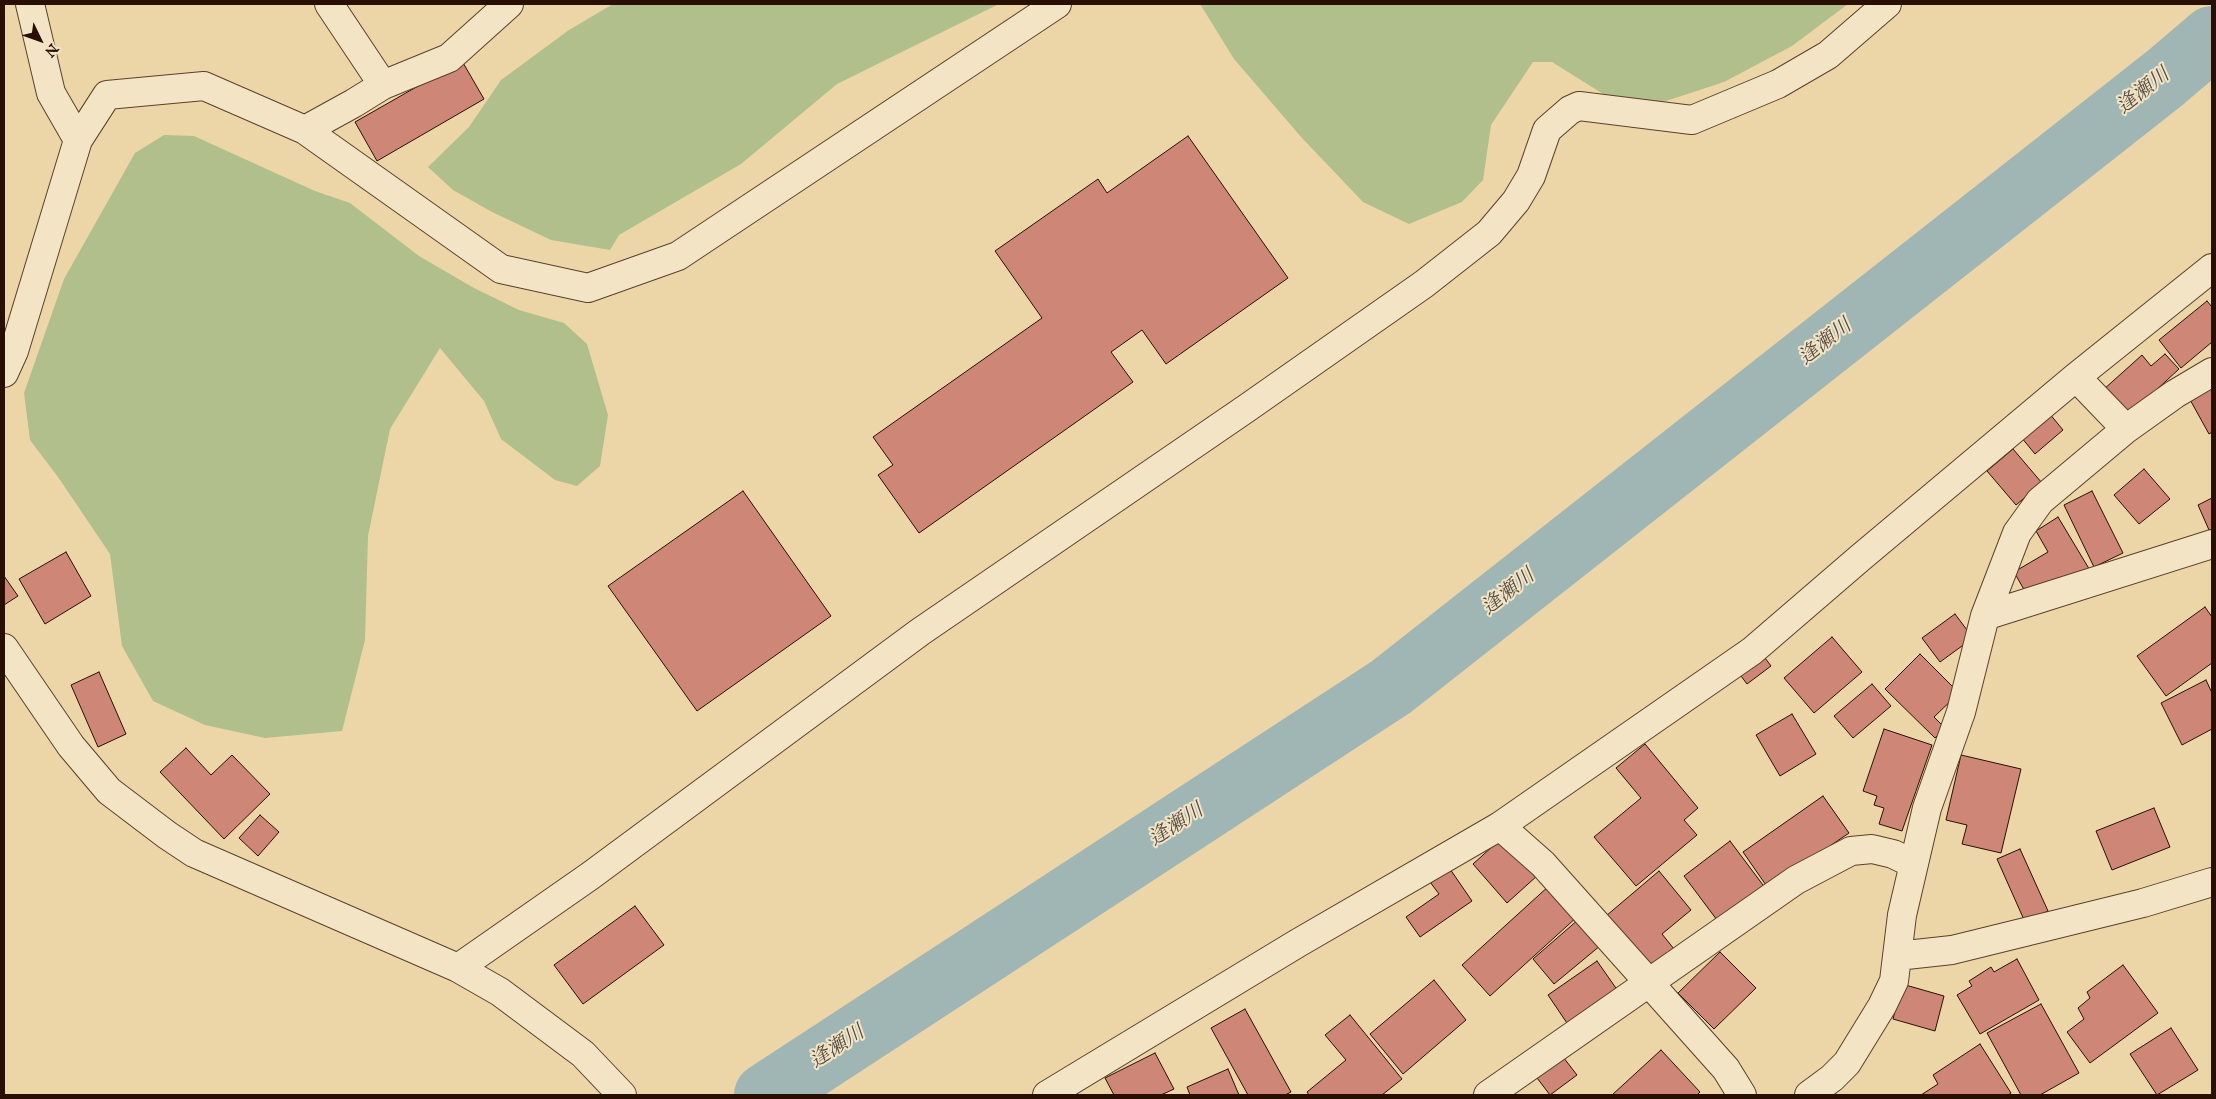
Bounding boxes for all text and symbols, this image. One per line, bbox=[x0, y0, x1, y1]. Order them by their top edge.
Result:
north arrow bbox=[15, 15, 65, 65]
text: N bbox=[40, 40, 62, 61]
water label: 逢瀬川 bbox=[2113, 64, 2175, 120]
water label: 逢瀬川 bbox=[1795, 315, 1857, 371]
water label: 逢瀬川 bbox=[1478, 565, 1540, 621]
water label: 逢瀬川 bbox=[1145, 800, 1209, 852]
water label: 逢瀬川 bbox=[806, 1022, 870, 1074]

